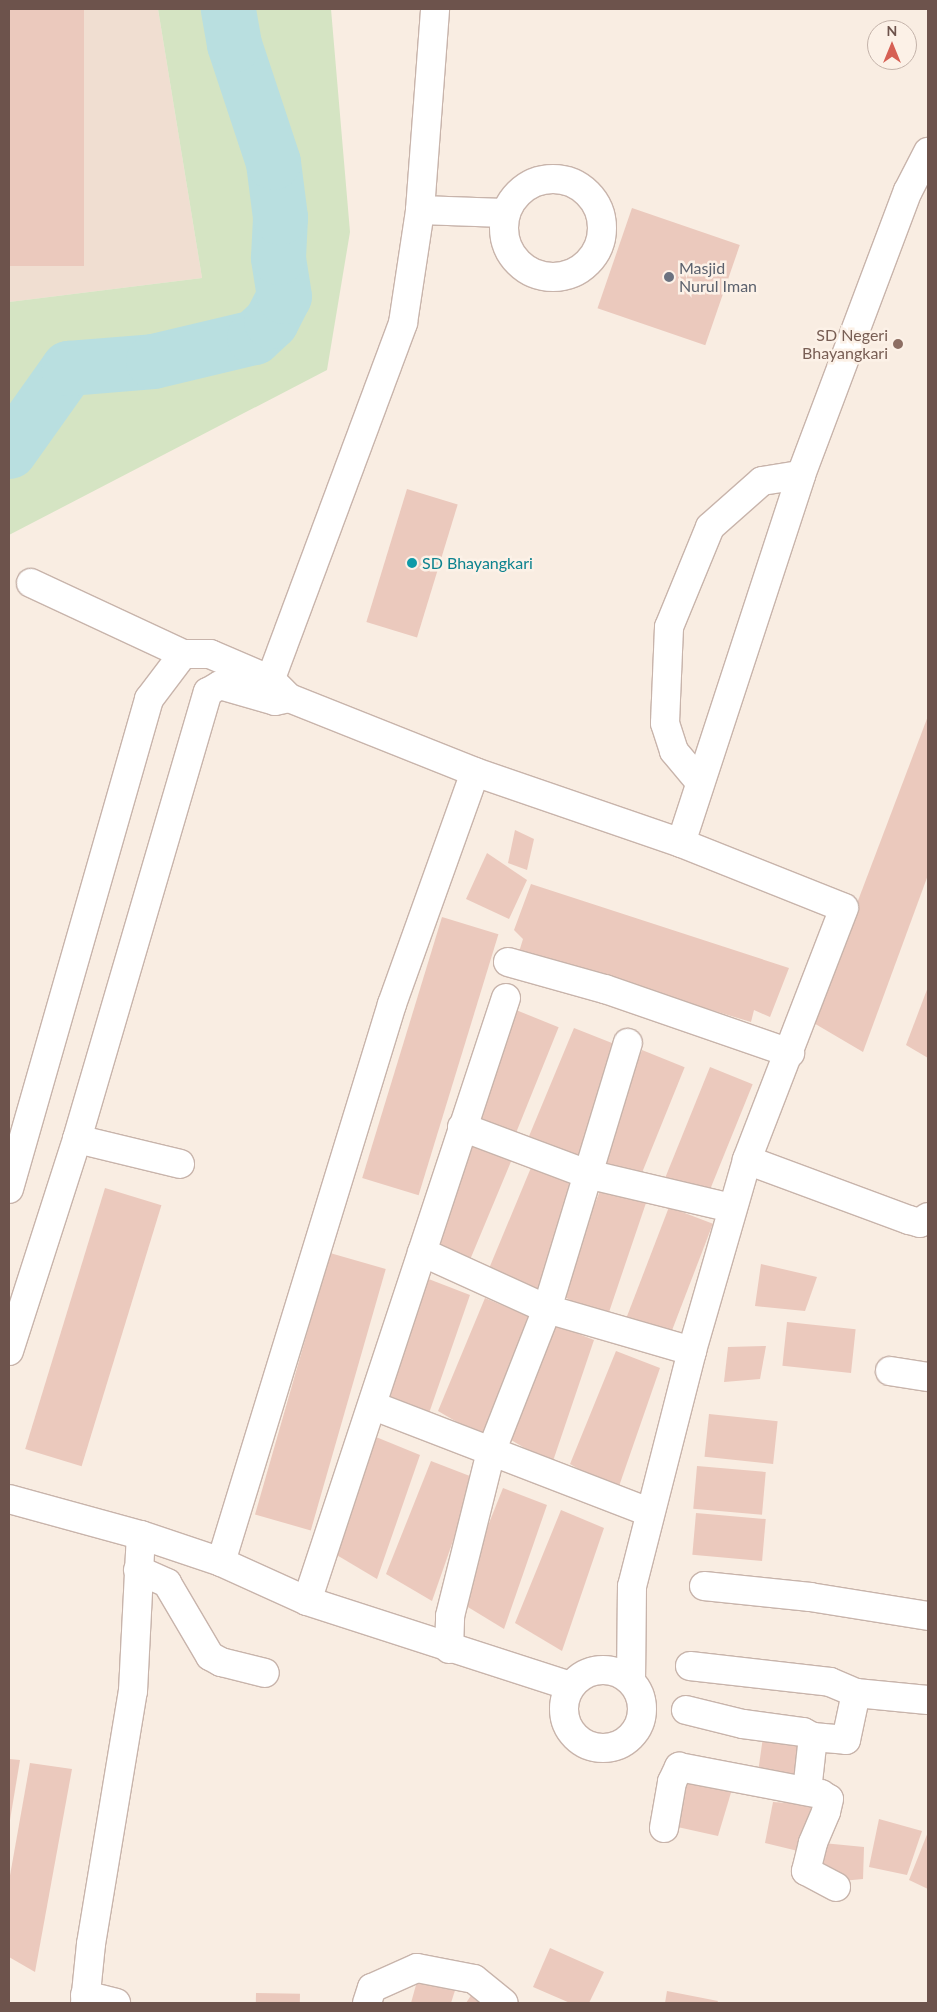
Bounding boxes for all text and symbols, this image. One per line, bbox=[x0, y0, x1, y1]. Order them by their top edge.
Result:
north arrow bbox=[867, 20, 917, 70]
text: N bbox=[887, 22, 897, 39]
place label: Masjid Nurul Iman bbox=[679, 258, 757, 296]
marker: Masjid Nurul Iman bbox=[663, 271, 675, 283]
place label: SD Negeri Bhayangkari bbox=[802, 325, 888, 363]
marker: SD Negeri Bhayangkari bbox=[892, 338, 904, 350]
place label: SD Bhayangkari bbox=[422, 553, 533, 573]
marker: SD Bhayangkari bbox=[406, 557, 418, 569]

